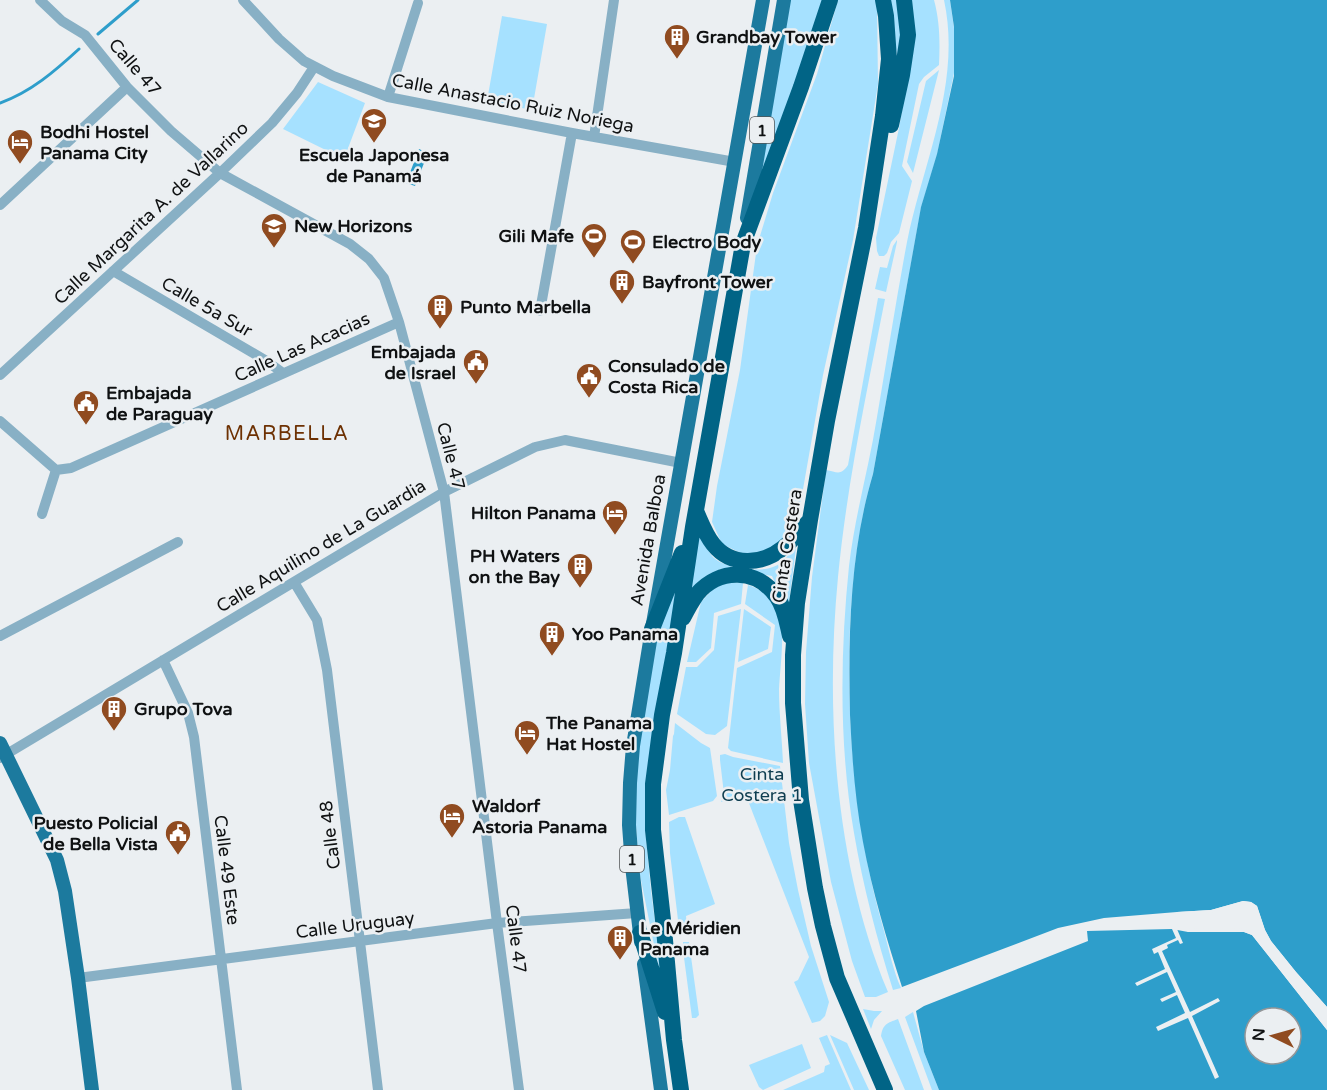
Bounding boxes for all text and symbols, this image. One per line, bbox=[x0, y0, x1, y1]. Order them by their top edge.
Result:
building icon: Grandbay Tower bbox=[662, 22, 692, 60]
place label: Grandbay Tower bbox=[696, 26, 838, 48]
street label: Calle 47 bbox=[104, 34, 166, 100]
street label: Calle Anastacio Ruiz Noriega bbox=[390, 69, 636, 137]
school or university icon: Escuela Japonesa de Panamá bbox=[359, 106, 389, 144]
street label: Calle Margarita A. de Vallarino bbox=[49, 117, 253, 309]
road number: 1 bbox=[750, 117, 774, 143]
place label: Bodhi Hostel Panama City bbox=[40, 121, 149, 164]
hotel icon: Bodhi Hostel Panama City bbox=[5, 127, 35, 165]
place label: Escuela Japonesa de Panamá bbox=[299, 144, 449, 187]
school or university icon: New Horizons bbox=[259, 211, 289, 249]
place label: New Horizons bbox=[294, 215, 413, 237]
sports icon: Gili Mafe bbox=[579, 221, 609, 259]
place label: Gili Mafe bbox=[498, 225, 574, 247]
sports icon: Electro Body bbox=[618, 227, 648, 265]
place label: Electro Body bbox=[652, 231, 762, 253]
building icon: Bayfront Tower bbox=[607, 267, 637, 305]
place label: Bayfront Tower bbox=[642, 271, 774, 293]
street label: Calle 5a Sur bbox=[158, 272, 256, 342]
building icon: Punto Marbella bbox=[425, 292, 455, 330]
place label: Punto Marbella bbox=[460, 296, 591, 318]
street label: Calle Las Acacias bbox=[231, 307, 373, 387]
place label: Embajada de Israel bbox=[370, 341, 456, 384]
public building icon: Embajada de Israel bbox=[461, 347, 491, 385]
place label: Consulado de Costa Rica bbox=[608, 355, 725, 398]
public building icon: Consulado de Costa Rica bbox=[574, 361, 604, 399]
place label: Embajada de Paraguay bbox=[106, 382, 213, 425]
public building icon: Embajada de Paraguay bbox=[71, 388, 101, 426]
street label: Calle 47 bbox=[432, 420, 470, 492]
district label: MARBELLA bbox=[225, 422, 349, 446]
street label: Avenida Balboa bbox=[626, 472, 670, 608]
street label: Calle Aquilino de La Guardia bbox=[212, 475, 430, 617]
street label: Cinta Costera bbox=[767, 487, 807, 605]
hotel icon: Hilton Panama bbox=[600, 498, 630, 536]
place label: Hilton Panama bbox=[471, 502, 596, 524]
place label: PH Waters on the Bay bbox=[469, 545, 560, 588]
building icon: PH Waters on the Bay bbox=[565, 551, 595, 589]
building icon: Yoo Panama bbox=[537, 619, 567, 657]
place label: Yoo Panama bbox=[572, 623, 678, 645]
building icon: Grupo Tova bbox=[99, 694, 129, 732]
place label: Grupo Tova bbox=[134, 698, 233, 720]
place label: The Panama Hat Hostel bbox=[545, 712, 652, 755]
hotel icon: The Panama Hat Hostel bbox=[512, 718, 542, 756]
park label: Cinta Costera 1 bbox=[721, 763, 803, 806]
place label: Waldorf Astoria Panama bbox=[472, 795, 607, 838]
street label: Calle 48 bbox=[315, 799, 345, 871]
hotel icon: Waldorf Astoria Panama bbox=[437, 801, 467, 839]
place label: Puesto Policial de Bella Vista bbox=[34, 812, 158, 855]
street label: Calle 49 Este bbox=[209, 814, 245, 926]
public building icon: Puesto Policial de Bella Vista bbox=[163, 818, 193, 856]
road number: 1 bbox=[620, 846, 644, 872]
street label: Calle 47 bbox=[501, 903, 531, 975]
street label: Calle Uruguay bbox=[294, 907, 416, 943]
place label: Le Méridien Panama bbox=[640, 917, 741, 960]
building icon: Le Méridien Panama bbox=[605, 923, 635, 961]
north arrow bbox=[1243, 1006, 1303, 1066]
text: N bbox=[1249, 1028, 1270, 1042]

